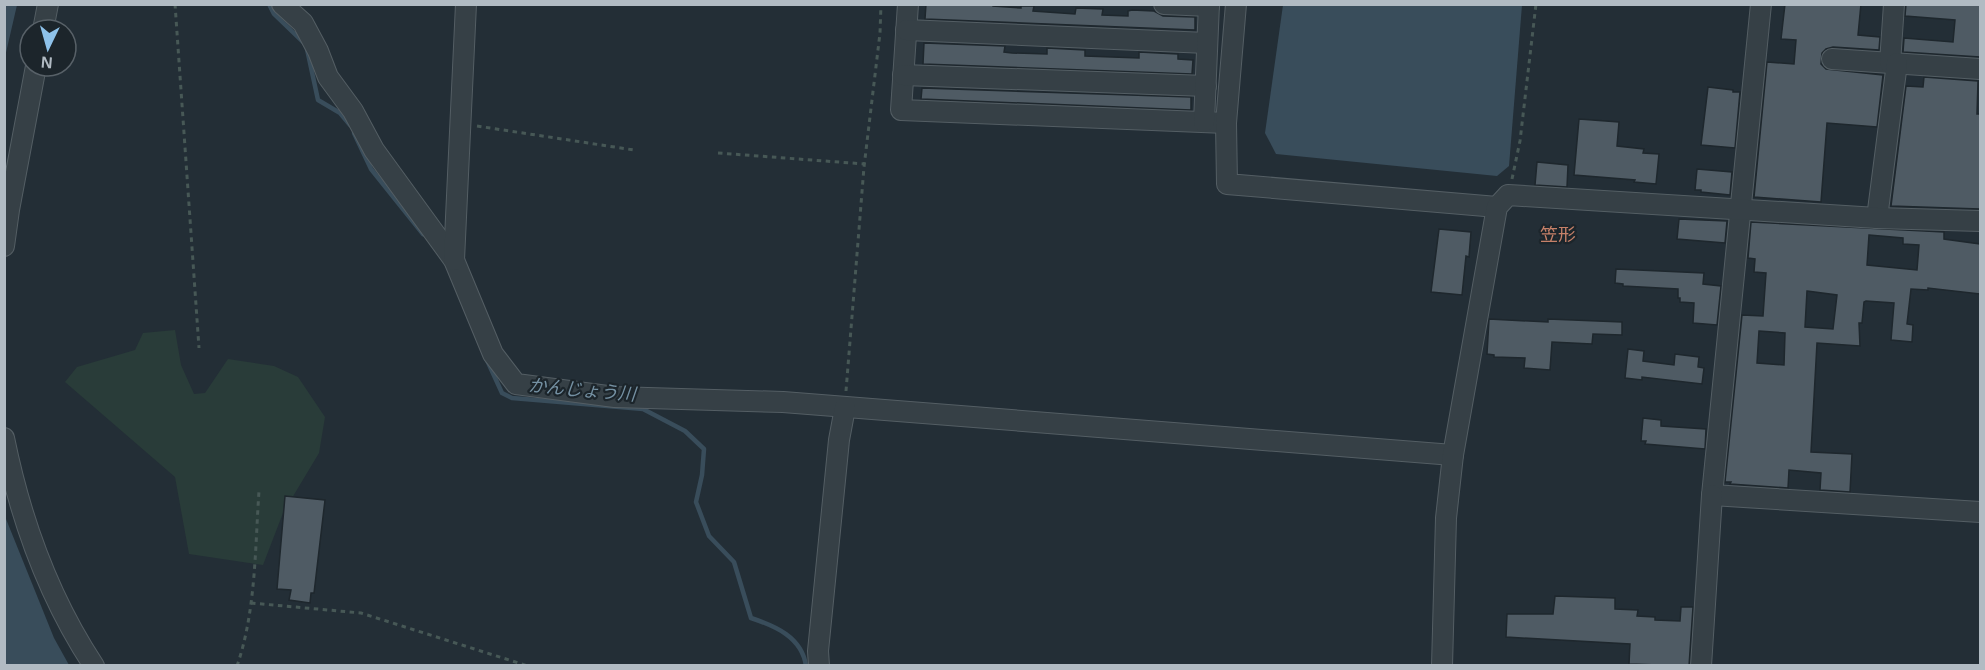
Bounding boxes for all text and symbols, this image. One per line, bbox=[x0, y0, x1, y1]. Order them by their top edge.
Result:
north arrow bbox=[18, 18, 78, 78]
text: N bbox=[40, 53, 53, 71]
district label: 笠形 bbox=[1540, 225, 1576, 245]
water label: かんじょう川 bbox=[527, 375, 639, 405]

